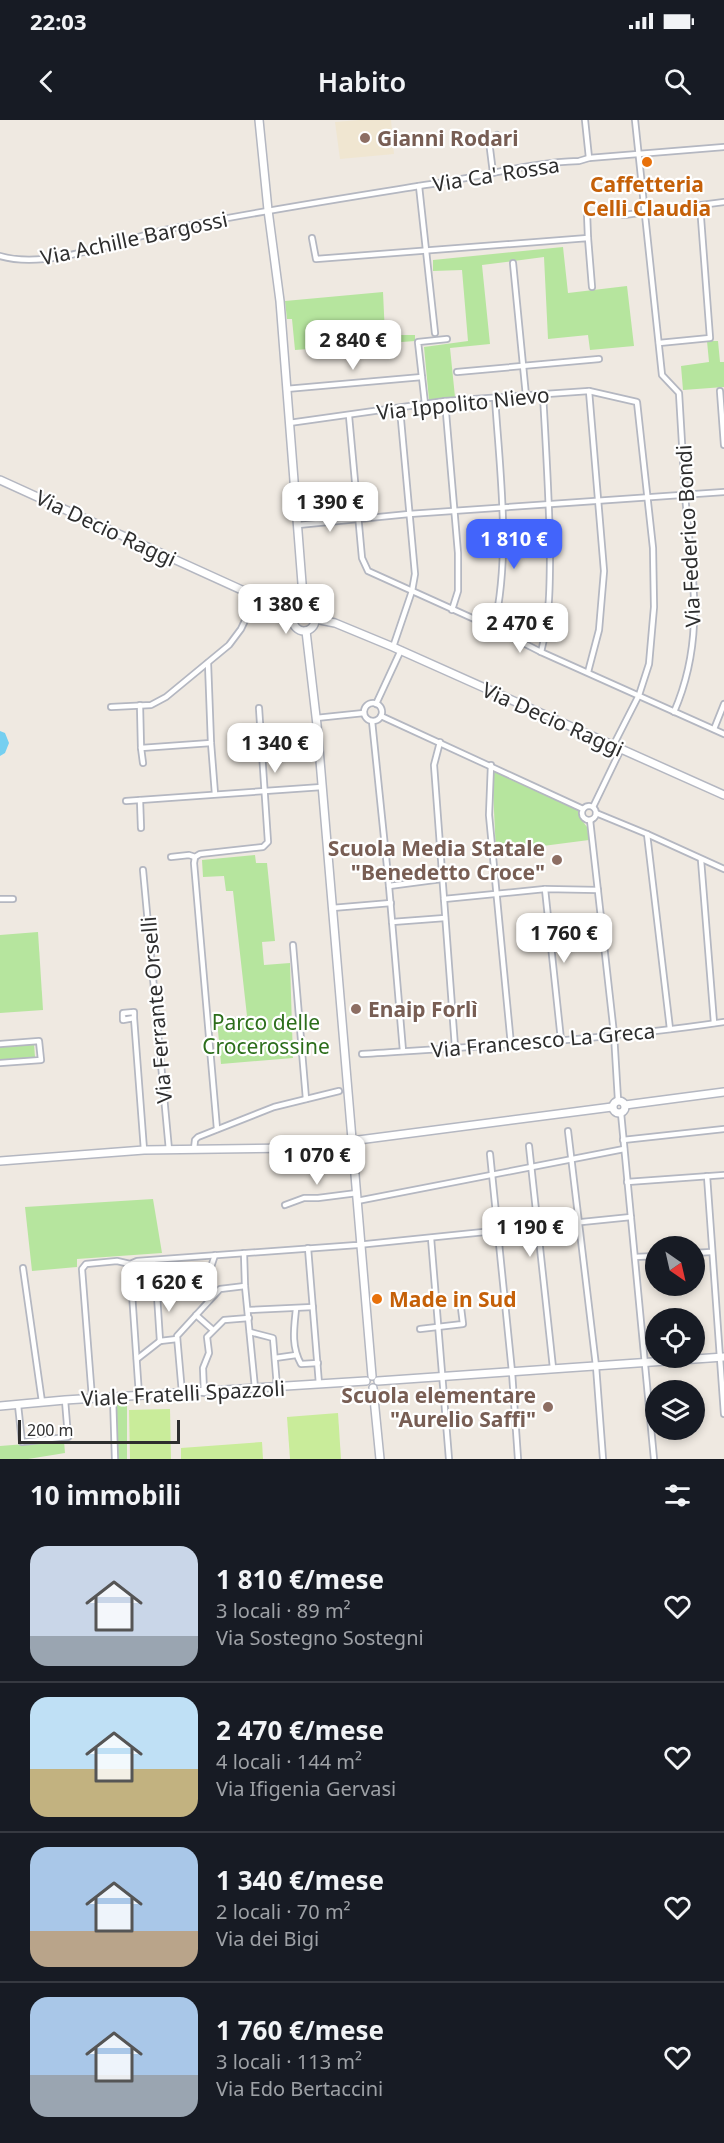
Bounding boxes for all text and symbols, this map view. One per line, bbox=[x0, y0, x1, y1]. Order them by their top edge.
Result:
text: 22:03 bbox=[30, 6, 87, 36]
text: Habito bbox=[318, 63, 406, 100]
icon: back bbox=[30, 65, 63, 98]
icon: search bbox=[661, 65, 694, 98]
place label: Gianni Rodari bbox=[377, 124, 519, 152]
marker: Gianni Rodari bbox=[358, 131, 372, 145]
street label: Via Ca' Rossa bbox=[431, 150, 561, 198]
marker: Caffetteria Celli Claudia bbox=[640, 155, 654, 169]
place label: Caffetteria Celli Claudia bbox=[583, 170, 711, 222]
street label: Via Achille Bargossi bbox=[38, 205, 230, 271]
pin: 2 840 € bbox=[298, 320, 408, 371]
text: 2 840 € bbox=[319, 326, 387, 353]
street label: Via Ippolito Nievo bbox=[375, 380, 551, 426]
street label: Via Federico Bondi bbox=[669, 444, 707, 628]
pin: 1 390 € bbox=[275, 482, 385, 533]
street label: Via Decio Raggi bbox=[31, 483, 181, 573]
text: 1 390 € bbox=[296, 488, 364, 515]
pin: 1 810 € bbox=[459, 519, 569, 570]
text: 1 810 € bbox=[480, 525, 548, 552]
pin: 1 380 € bbox=[231, 584, 341, 635]
text: 1 380 € bbox=[252, 590, 320, 617]
pin: 2 470 € bbox=[465, 603, 575, 654]
text: 2 470 € bbox=[486, 609, 554, 636]
street label: Via Decio Raggi bbox=[478, 675, 628, 763]
pin: 1 340 € bbox=[220, 723, 330, 774]
text: 1 340 € bbox=[241, 729, 309, 756]
place label: Scuola Media Statale "Benedetto Croce" bbox=[328, 834, 545, 886]
marker: Scuola Media Statale "Benedetto Croce" bbox=[550, 853, 564, 867]
pin: 1 760 € bbox=[509, 913, 619, 964]
street label: Via Ferrante Orselli bbox=[134, 915, 178, 1105]
text: 1 760 € bbox=[530, 919, 598, 946]
place label: Enaip Forlì bbox=[368, 995, 478, 1023]
marker: Enaip Forlì bbox=[349, 1002, 363, 1016]
park label: Parco delle Crocerossine bbox=[202, 1008, 330, 1060]
street label: Via Francesco La Greca bbox=[430, 1016, 656, 1064]
pin: 1 070 € bbox=[262, 1135, 372, 1186]
text: 1 070 € bbox=[283, 1141, 351, 1168]
pin: 1 190 € bbox=[475, 1207, 585, 1258]
text: 1 190 € bbox=[496, 1213, 564, 1240]
north arrow bbox=[645, 1236, 705, 1296]
map controls bbox=[645, 1236, 705, 1440]
pin: 1 620 € bbox=[114, 1262, 224, 1313]
text: 1 620 € bbox=[135, 1268, 203, 1295]
place label: Made in Sud bbox=[389, 1285, 517, 1313]
marker: Made in Sud bbox=[370, 1292, 384, 1306]
button: locate bbox=[645, 1308, 705, 1368]
street label: Viale Fratelli Spazzoli bbox=[80, 1374, 286, 1412]
button: layers bbox=[645, 1380, 705, 1440]
place label: Scuola elementare "Aurelio Saffi" bbox=[341, 1381, 536, 1433]
marker: Scuola elementare "Aurelio Saffi" bbox=[541, 1400, 555, 1414]
scale bar bbox=[18, 1417, 180, 1444]
text: 200 m bbox=[27, 1419, 74, 1441]
text: 10 immobili bbox=[30, 1477, 181, 1513]
icon: filters bbox=[661, 1479, 694, 1512]
text: 1 810 €/mese bbox=[216, 1561, 384, 1597]
icon: home bbox=[78, 1570, 150, 1642]
icon: heart bbox=[661, 1590, 694, 1623]
text: 3 locali · 89 m² bbox=[216, 1597, 351, 1624]
text: Via Sostegno Sostegni bbox=[216, 1624, 424, 1651]
text: 2 470 €/mese bbox=[216, 1712, 384, 1748]
icon: home bbox=[78, 1721, 150, 1793]
icon: heart bbox=[661, 1741, 694, 1774]
text: 4 locali · 144 m² bbox=[216, 1748, 362, 1775]
text: Via Ifigenia Gervasi bbox=[216, 1775, 396, 1802]
text: 1 340 €/mese bbox=[216, 1862, 384, 1898]
icon: home bbox=[78, 1871, 150, 1943]
icon: heart bbox=[661, 1891, 694, 1924]
text: 2 locali · 70 m² bbox=[216, 1898, 351, 1925]
text: Via dei Bigi bbox=[216, 1925, 319, 1952]
text: 1 760 €/mese bbox=[216, 2012, 384, 2048]
icon: home bbox=[78, 2021, 150, 2093]
icon: heart bbox=[661, 2041, 694, 2074]
text: 3 locali · 113 m² bbox=[216, 2048, 362, 2075]
text: Via Edo Bertaccini bbox=[216, 2075, 383, 2102]

